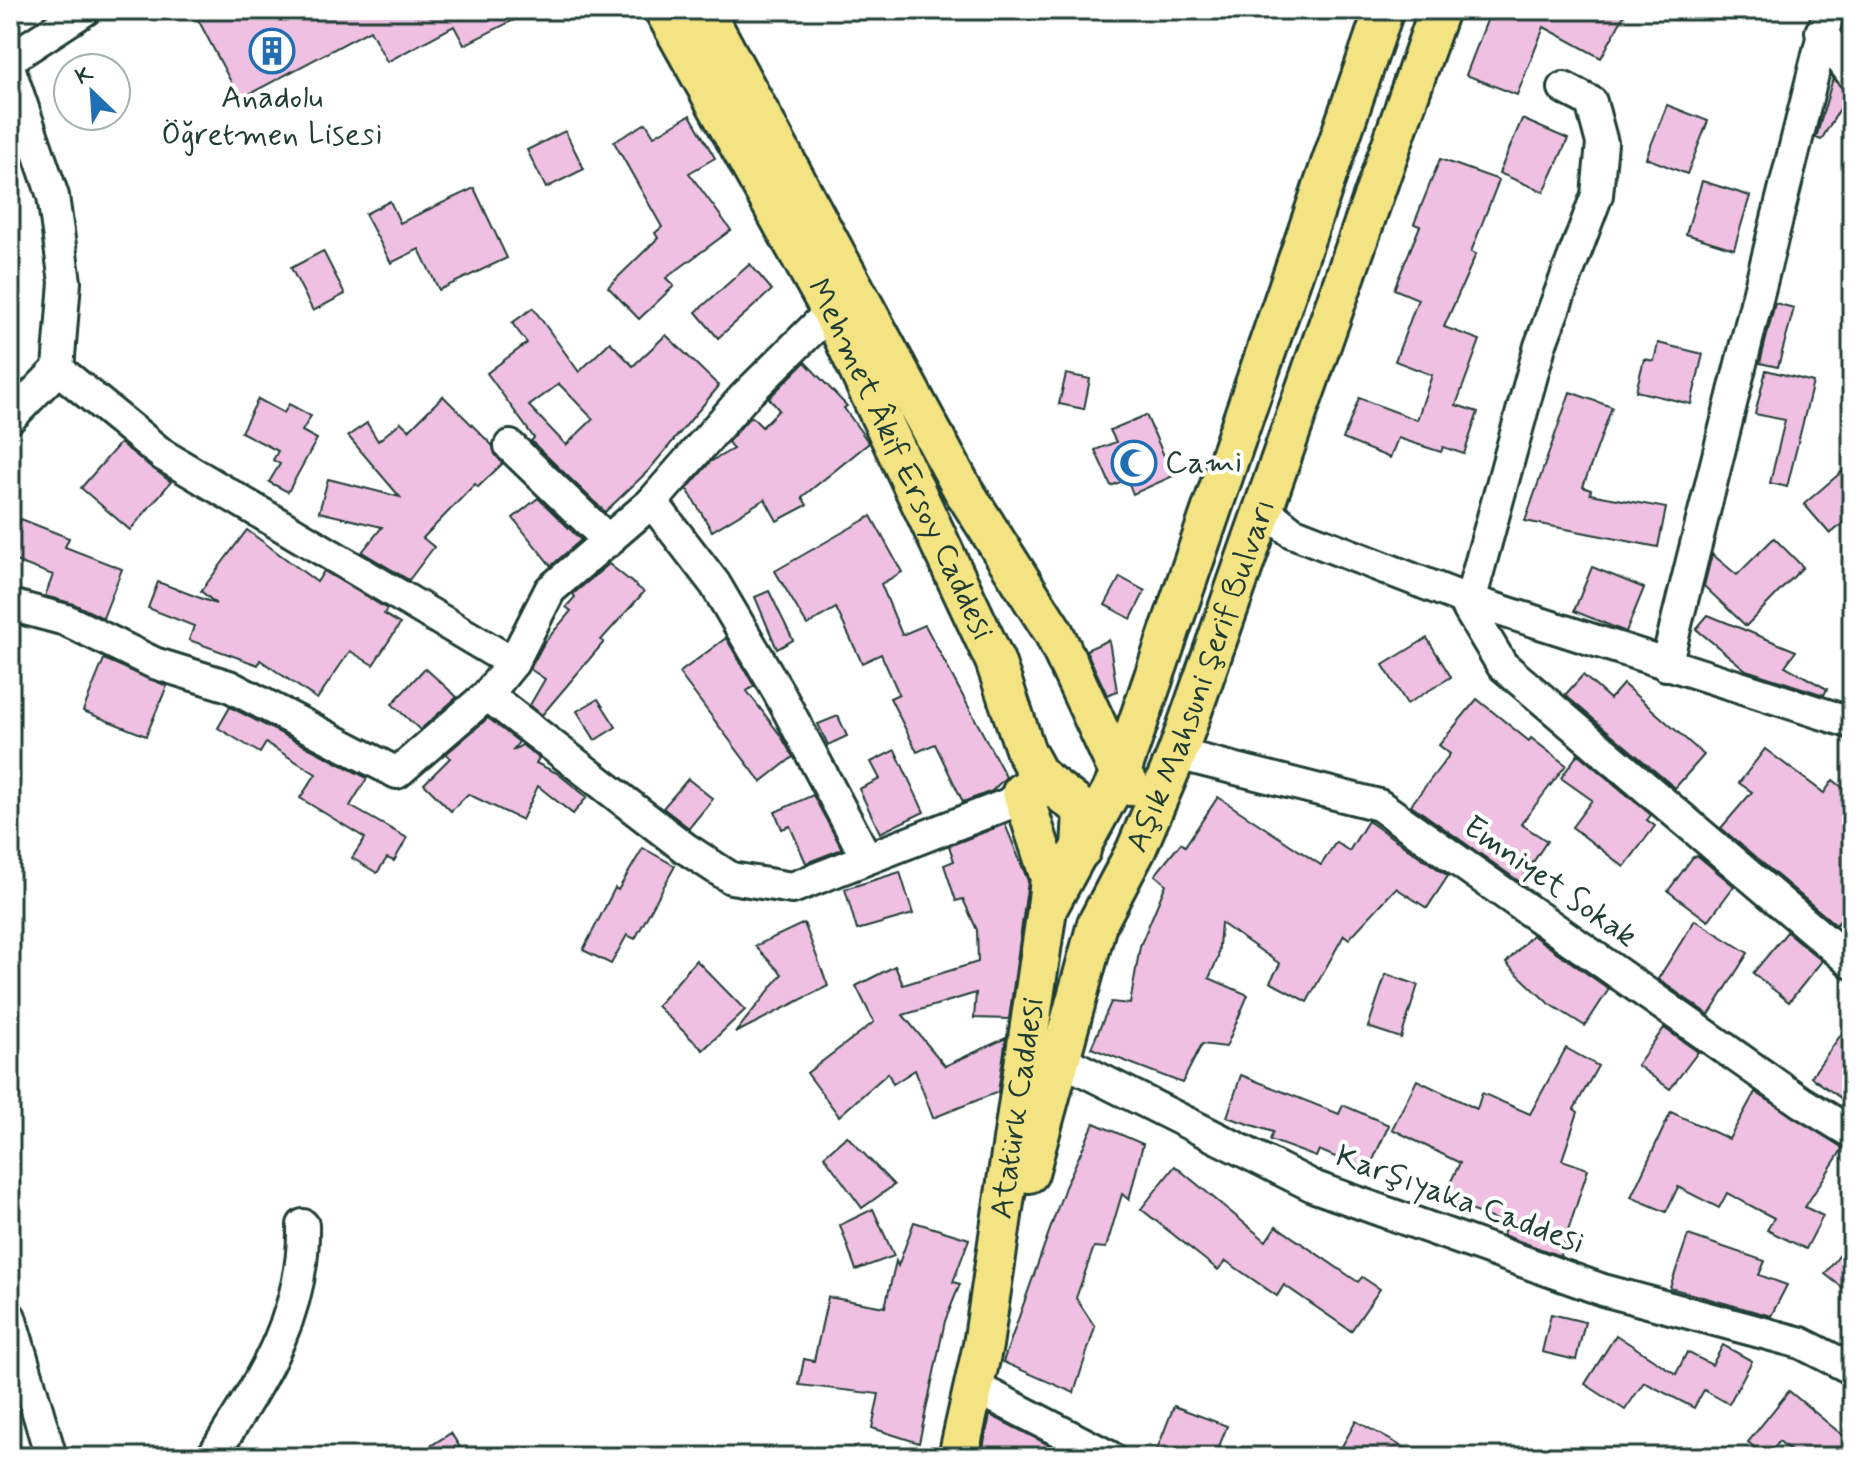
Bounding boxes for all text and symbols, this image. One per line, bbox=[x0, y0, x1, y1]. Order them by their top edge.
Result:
building icon: Anadolu Öğretmen Lisesi bbox=[248, 27, 296, 75]
north arrow bbox=[52, 52, 132, 132]
text: K bbox=[71, 60, 98, 92]
place label: Anadolu Öğretmen Lisesi bbox=[161, 77, 383, 156]
street label: Mehmet Âkif Ersoy Caddesi bbox=[796, 272, 1003, 647]
mosque icon: Cami bbox=[1110, 439, 1158, 487]
place label: Cami bbox=[1165, 442, 1242, 484]
street label: Aşık Mahsuni Şerif Bulvarı bbox=[1116, 493, 1286, 859]
street label: Emniyet Sokak bbox=[1455, 806, 1645, 958]
street label: Atatürk Caddesi bbox=[981, 995, 1055, 1222]
street label: Karşıyaka Caddesi bbox=[1330, 1136, 1590, 1264]

